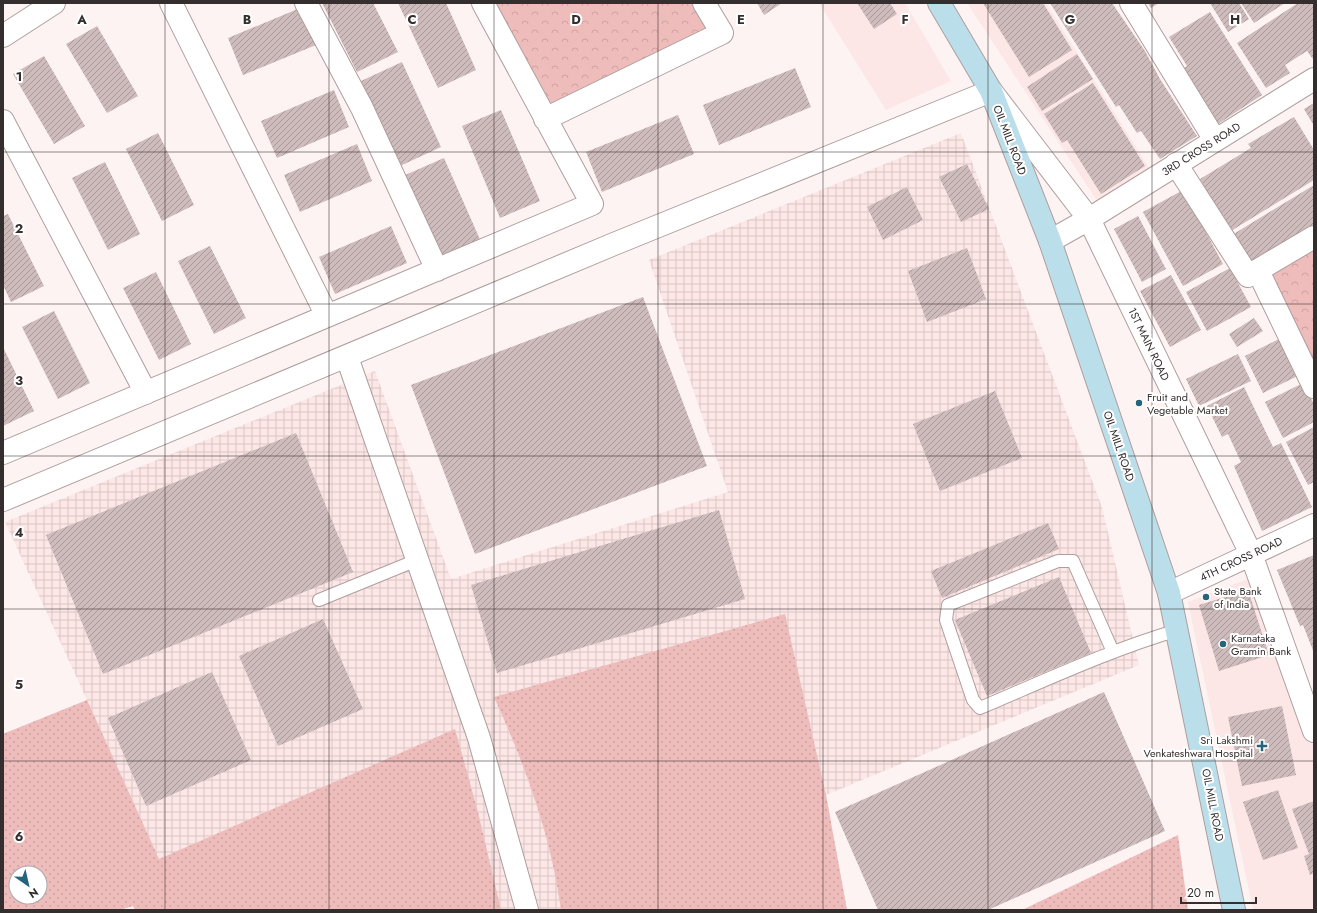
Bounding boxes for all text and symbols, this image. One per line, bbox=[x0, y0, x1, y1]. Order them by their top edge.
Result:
text: A bbox=[76, 10, 87, 29]
text: B bbox=[243, 10, 252, 29]
text: C bbox=[407, 10, 417, 29]
text: D bbox=[571, 10, 581, 29]
text: E bbox=[737, 10, 745, 29]
text: F bbox=[901, 10, 909, 29]
text: G bbox=[1065, 10, 1076, 29]
text: H bbox=[1230, 10, 1240, 29]
text: 1 bbox=[16, 67, 22, 86]
street label: OIL MILL ROAD bbox=[989, 103, 1031, 178]
street label: 3RD CROSS ROAD bbox=[1159, 118, 1244, 180]
text: 2 bbox=[15, 219, 23, 238]
street label: 1ST MAIN ROAD bbox=[1124, 305, 1174, 384]
text: 3 bbox=[15, 371, 23, 390]
place label: Fruit and Vegetable Market bbox=[1147, 389, 1228, 418]
marker: Fruit and Vegetable Market bbox=[1134, 398, 1144, 408]
street label: OIL MILL ROAD bbox=[1099, 409, 1139, 484]
text: 4 bbox=[14, 523, 24, 542]
street label: 4TH CROSS ROAD bbox=[1197, 533, 1285, 585]
place label: State Bank of India bbox=[1214, 583, 1262, 612]
marker: State Bank of India bbox=[1201, 592, 1211, 602]
place label: Karnataka Gramin Bank bbox=[1231, 630, 1291, 659]
marker: Karnataka Gramin Bank bbox=[1218, 639, 1228, 649]
text: 5 bbox=[15, 675, 23, 694]
place label: Sri Lakshmi Venkateshwara Hospital bbox=[1144, 732, 1253, 761]
marker: Sri Lakshmi Venkateshwara Hospital bbox=[1256, 740, 1268, 752]
street label: OIL MILL ROAD bbox=[1198, 767, 1228, 843]
text: 6 bbox=[15, 827, 24, 846]
north arrow bbox=[8, 865, 48, 905]
scale bar bbox=[1181, 879, 1256, 905]
text: N bbox=[25, 884, 42, 902]
text: 20 m bbox=[1187, 884, 1214, 902]

